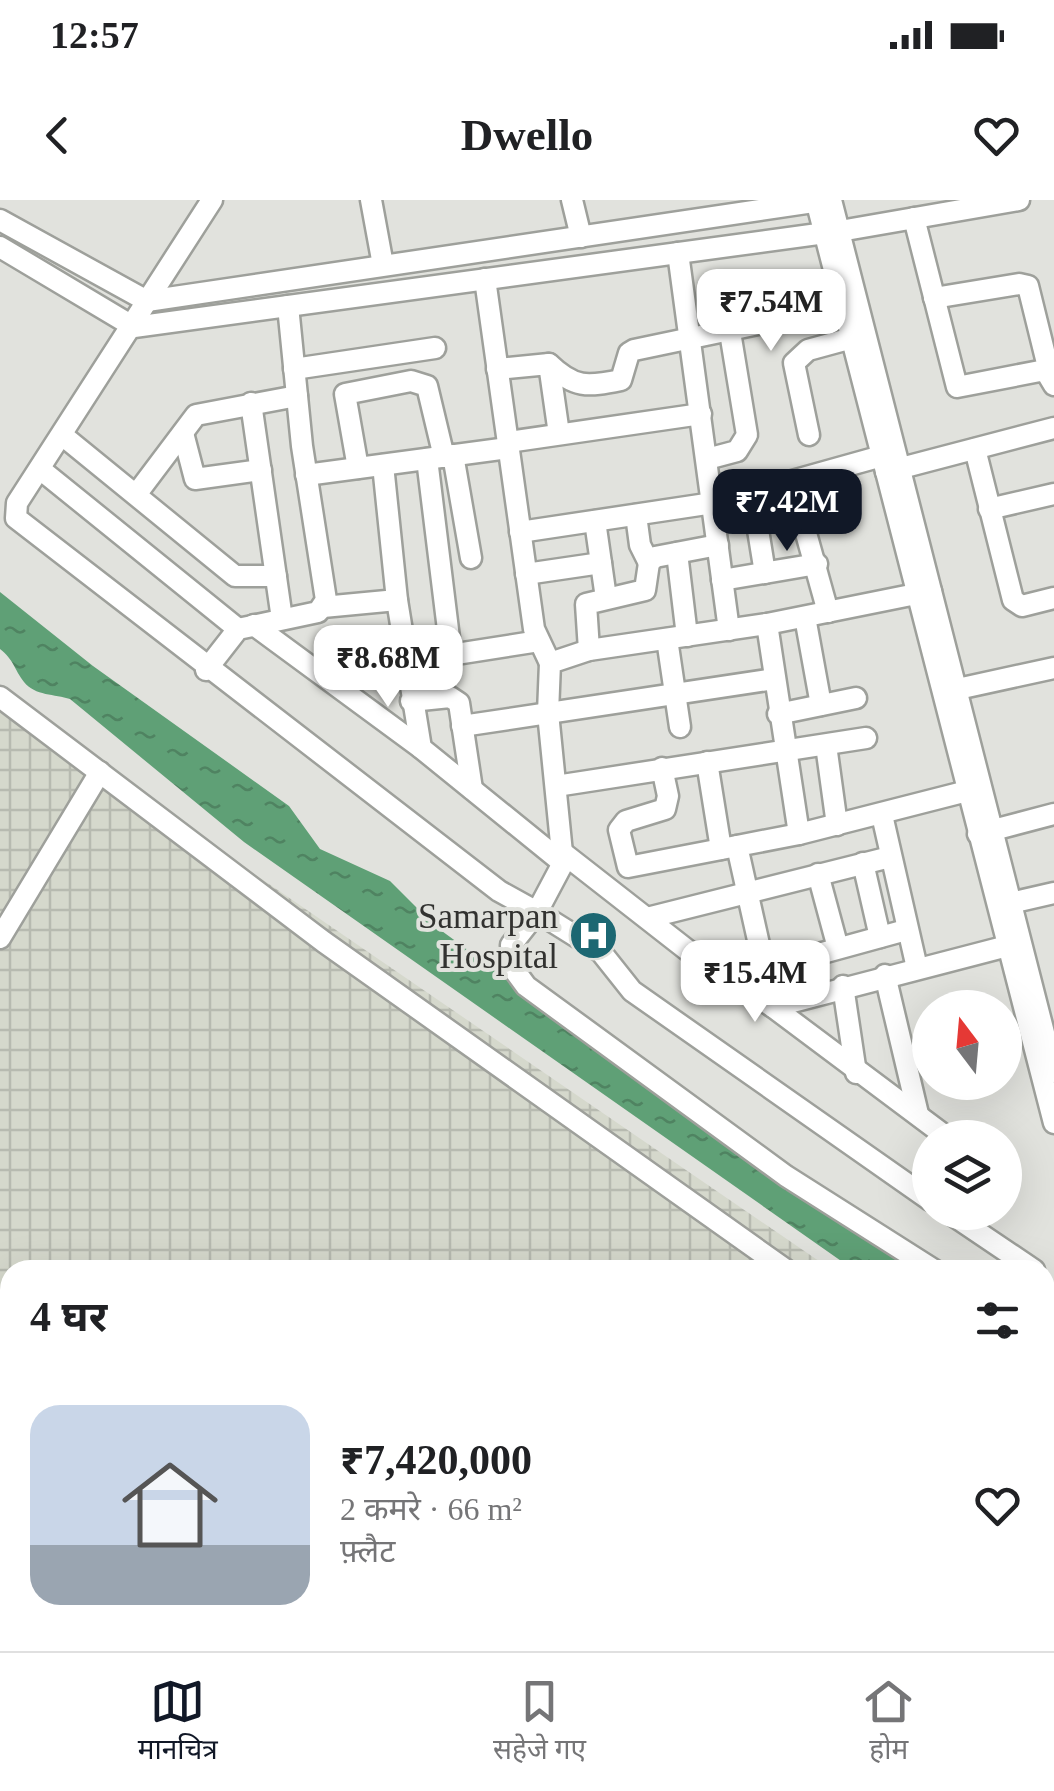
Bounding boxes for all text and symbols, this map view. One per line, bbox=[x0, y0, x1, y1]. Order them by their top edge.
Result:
text: 12:57 bbox=[50, 14, 139, 56]
icon: back bbox=[30, 108, 85, 163]
icon: heart bbox=[969, 108, 1024, 163]
text: Dwello bbox=[461, 110, 593, 160]
pin: ₹7.54M bbox=[690, 269, 852, 354]
text: ₹7.54M bbox=[719, 283, 823, 319]
pin: ₹7.42M bbox=[706, 469, 868, 554]
text: ₹7.42M bbox=[735, 483, 839, 519]
pin: ₹8.68M bbox=[307, 625, 469, 710]
text: ₹8.68M bbox=[336, 639, 440, 675]
place label: Samarpan Hospital bbox=[418, 897, 558, 976]
hospital icon: Samarpan Hospital bbox=[567, 910, 619, 962]
pin: ₹15.4M bbox=[674, 940, 836, 1025]
text: ₹15.4M bbox=[703, 954, 807, 990]
north arrow bbox=[912, 990, 1022, 1100]
map controls bbox=[912, 990, 1022, 1230]
button: layers bbox=[912, 1120, 1022, 1230]
icon: filters bbox=[970, 1293, 1025, 1348]
text: 4 घर bbox=[30, 1294, 107, 1340]
text: ₹7,420,000 bbox=[340, 1437, 532, 1483]
icon: home bbox=[110, 1445, 230, 1565]
icon: heart bbox=[970, 1478, 1025, 1533]
text: 2 कमरे · 66 m² bbox=[340, 1491, 522, 1527]
text: फ़्लैट bbox=[340, 1533, 395, 1569]
tab: मानचित्र bbox=[138, 1674, 218, 1770]
tab: सहेजे गए bbox=[493, 1674, 586, 1770]
tab: होम bbox=[861, 1674, 916, 1770]

